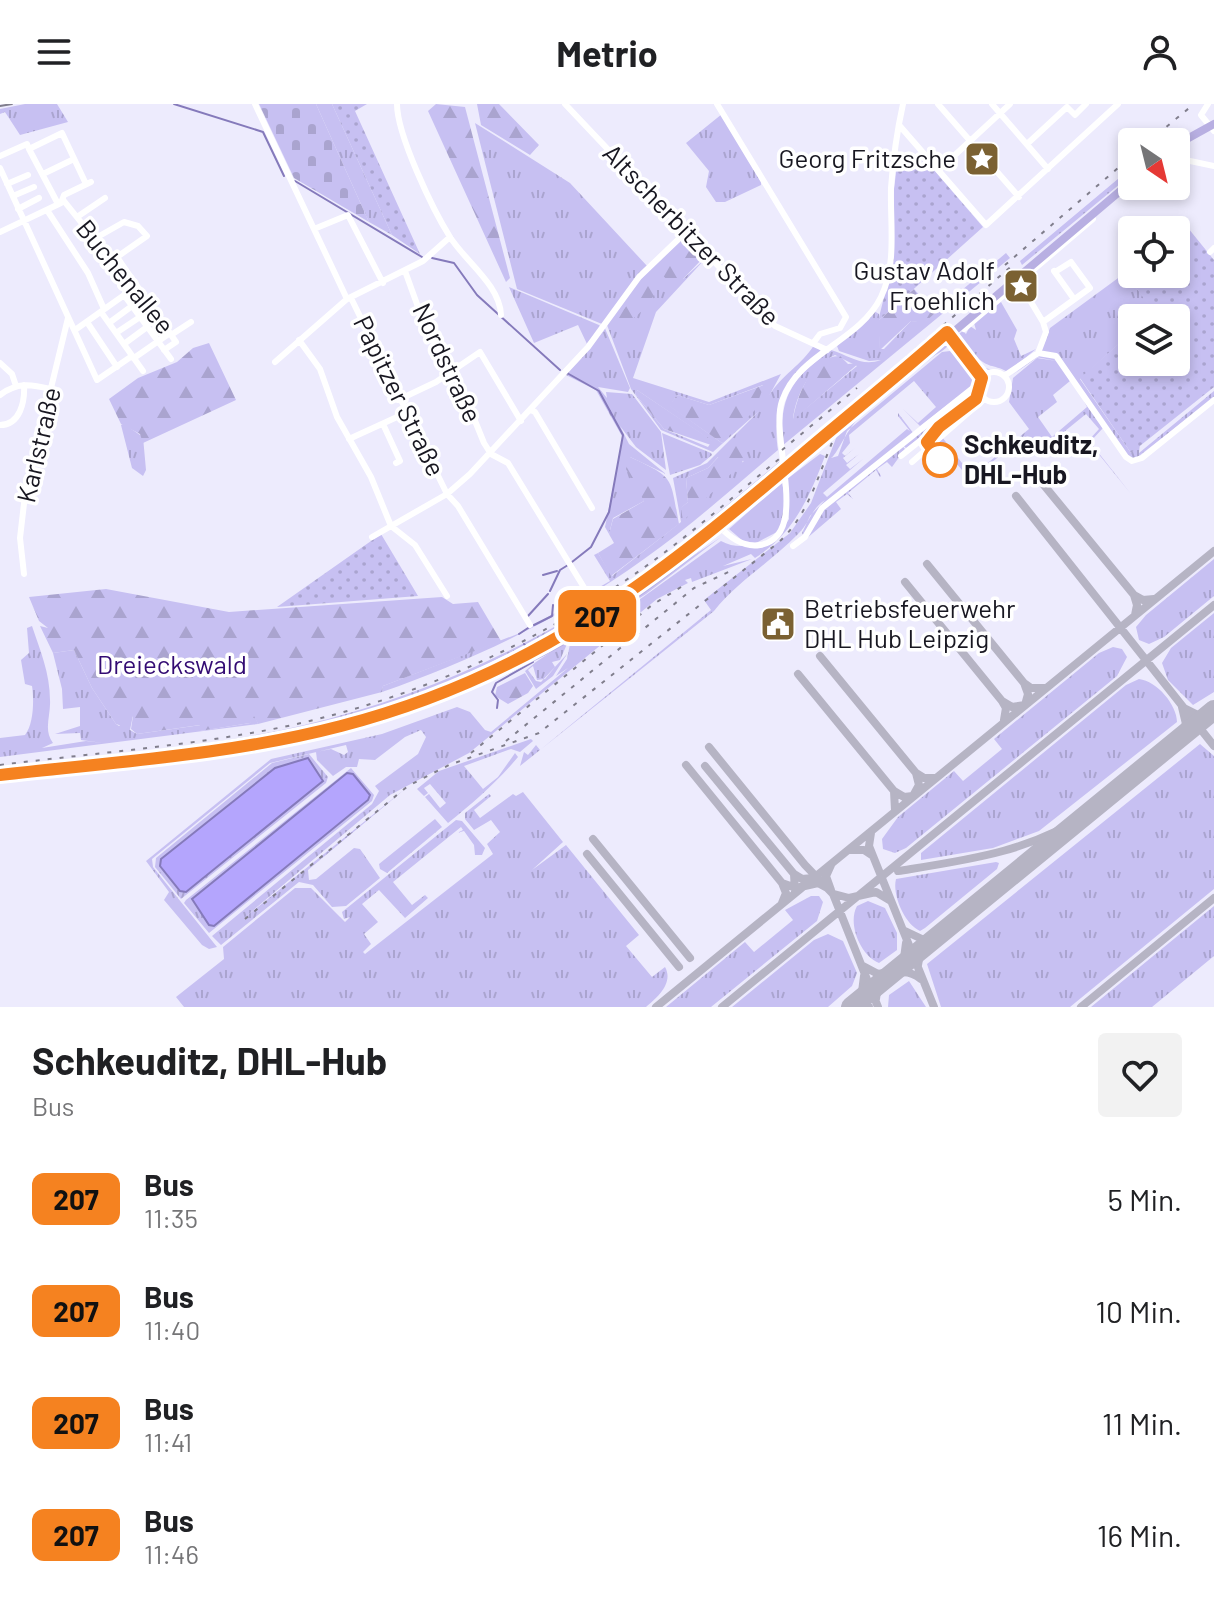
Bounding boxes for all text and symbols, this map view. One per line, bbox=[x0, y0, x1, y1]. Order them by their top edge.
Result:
icon: menu bbox=[32, 30, 76, 74]
icon: person bbox=[1138, 30, 1182, 74]
text: Metrio bbox=[556, 31, 658, 74]
north arrow bbox=[1118, 128, 1190, 200]
map controls bbox=[1118, 128, 1190, 376]
street label: Altscherbitzer Straße bbox=[597, 137, 787, 331]
place icon: Georg Fritzsche bbox=[963, 140, 1001, 178]
place label: Georg Fritzsche bbox=[778, 142, 956, 173]
street label: Buchenallee bbox=[71, 213, 182, 339]
button: locate bbox=[1118, 216, 1190, 288]
place label: Gustav Adolf Froehlich bbox=[853, 254, 995, 315]
place icon: Gustav Adolf Froehlich bbox=[1002, 267, 1040, 305]
street label: Nordstraße bbox=[407, 298, 490, 427]
button: layers bbox=[1118, 304, 1190, 376]
street label: Papitzer Straße bbox=[348, 310, 453, 481]
street label: Karlstraße bbox=[9, 384, 66, 505]
place label: Schkeuditz, DHL-Hub bbox=[964, 428, 1099, 489]
marker: Schkeuditz, DHL-Hub bbox=[923, 443, 957, 477]
line badge: 207 bbox=[551, 590, 643, 642]
place label: Betriebsfeuerwehr DHL Hub Leipzig bbox=[804, 592, 1016, 653]
text: 207 bbox=[574, 599, 620, 633]
public building icon: Betriebsfeuerwehr DHL Hub Leipzig bbox=[759, 605, 797, 643]
park label: Dreieckswald bbox=[97, 648, 247, 679]
button: heart bbox=[1098, 1033, 1182, 1117]
text: Schkeuditz, DHL-Hub bbox=[32, 1037, 387, 1083]
text: Bus bbox=[32, 1090, 74, 1121]
text: Bus bbox=[144, 1166, 194, 1202]
text: 5 Min. bbox=[1108, 1181, 1182, 1217]
text: 207 bbox=[53, 1182, 99, 1216]
text: 11:35 bbox=[144, 1202, 198, 1233]
text: Bus bbox=[144, 1278, 194, 1314]
text: 10 Min. bbox=[1096, 1293, 1182, 1329]
text: 207 bbox=[53, 1294, 99, 1328]
text: 11:40 bbox=[144, 1314, 200, 1345]
text: Bus bbox=[144, 1390, 194, 1426]
text: 11 Min. bbox=[1102, 1405, 1182, 1441]
text: 207 bbox=[53, 1406, 99, 1440]
text: 11:41 bbox=[144, 1426, 192, 1457]
text: Bus bbox=[144, 1502, 194, 1538]
text: 16 Min. bbox=[1097, 1517, 1182, 1553]
text: 207 bbox=[53, 1518, 99, 1552]
text: 11:46 bbox=[144, 1538, 199, 1569]

